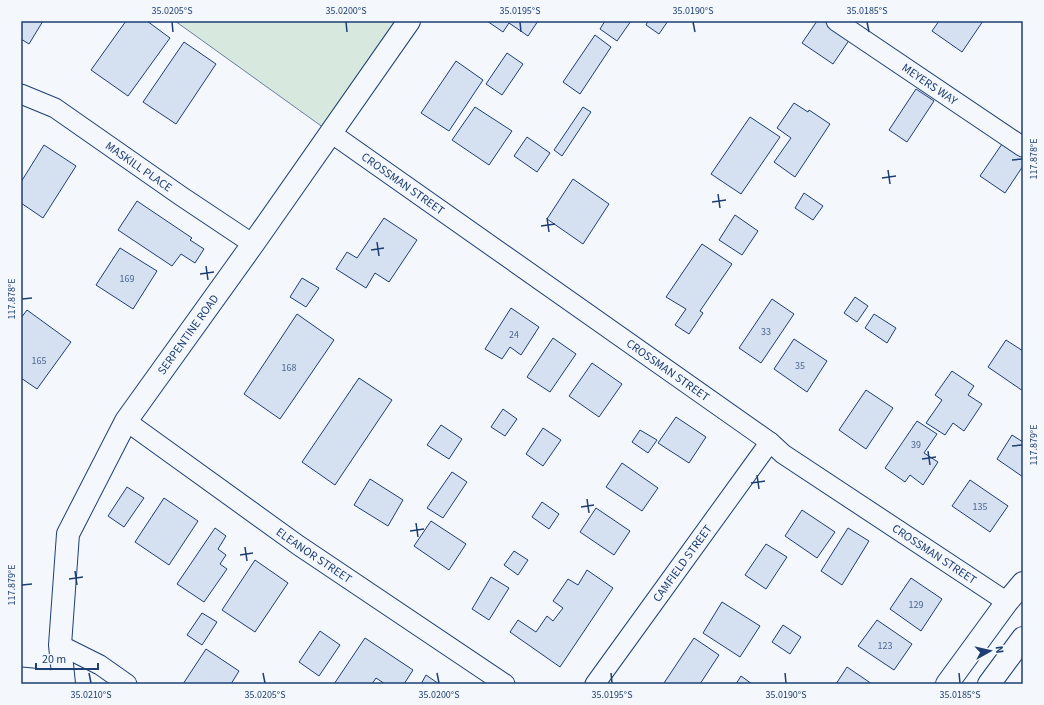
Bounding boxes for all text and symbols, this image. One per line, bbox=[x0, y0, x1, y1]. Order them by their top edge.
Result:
text: 35.0205°S bbox=[152, 4, 192, 18]
text: 35.0200°S bbox=[326, 4, 366, 18]
text: 35.0195°S bbox=[500, 4, 540, 18]
text: 35.0190°S bbox=[673, 4, 713, 18]
text: 35.0185°S bbox=[847, 4, 887, 18]
street label: MEYERS WAY bbox=[898, 60, 961, 110]
street label: MASKILL PLACE bbox=[102, 138, 175, 196]
text: 117.878°E bbox=[1027, 139, 1041, 179]
street label: CROSSMAN STREET bbox=[358, 149, 448, 220]
house number: 169 bbox=[120, 272, 134, 286]
text: 117.878°E bbox=[5, 279, 19, 319]
street label: SERPENTINE ROAD bbox=[154, 291, 223, 378]
house number: 33 bbox=[761, 325, 771, 339]
house number: 24 bbox=[509, 328, 519, 342]
street label: CROSSMAN STREET bbox=[623, 335, 713, 406]
house number: 165 bbox=[32, 354, 46, 368]
house number: 35 bbox=[795, 359, 805, 373]
house number: 168 bbox=[282, 361, 296, 375]
text: 117.879°E bbox=[1027, 425, 1041, 465]
house number: 39 bbox=[911, 438, 921, 452]
house number: 135 bbox=[973, 500, 987, 514]
street label: CROSSMAN STREET bbox=[888, 520, 980, 589]
street label: CAMFIELD STREET bbox=[649, 521, 717, 606]
street label: ELEANOR STREET bbox=[272, 524, 355, 588]
text: 117.879°E bbox=[5, 565, 19, 605]
house number: 129 bbox=[909, 598, 923, 612]
north arrow bbox=[970, 631, 1010, 671]
house number: 123 bbox=[878, 639, 892, 653]
scale bar bbox=[36, 645, 98, 671]
text: N bbox=[991, 645, 1007, 654]
text: 20 m bbox=[42, 651, 66, 668]
text: 35.0210°S bbox=[71, 688, 111, 702]
text: 35.0205°S bbox=[245, 688, 285, 702]
text: 35.0200°S bbox=[419, 688, 459, 702]
text: 35.0195°S bbox=[592, 688, 632, 702]
text: 35.0190°S bbox=[766, 688, 806, 702]
text: 35.0185°S bbox=[940, 688, 980, 702]

